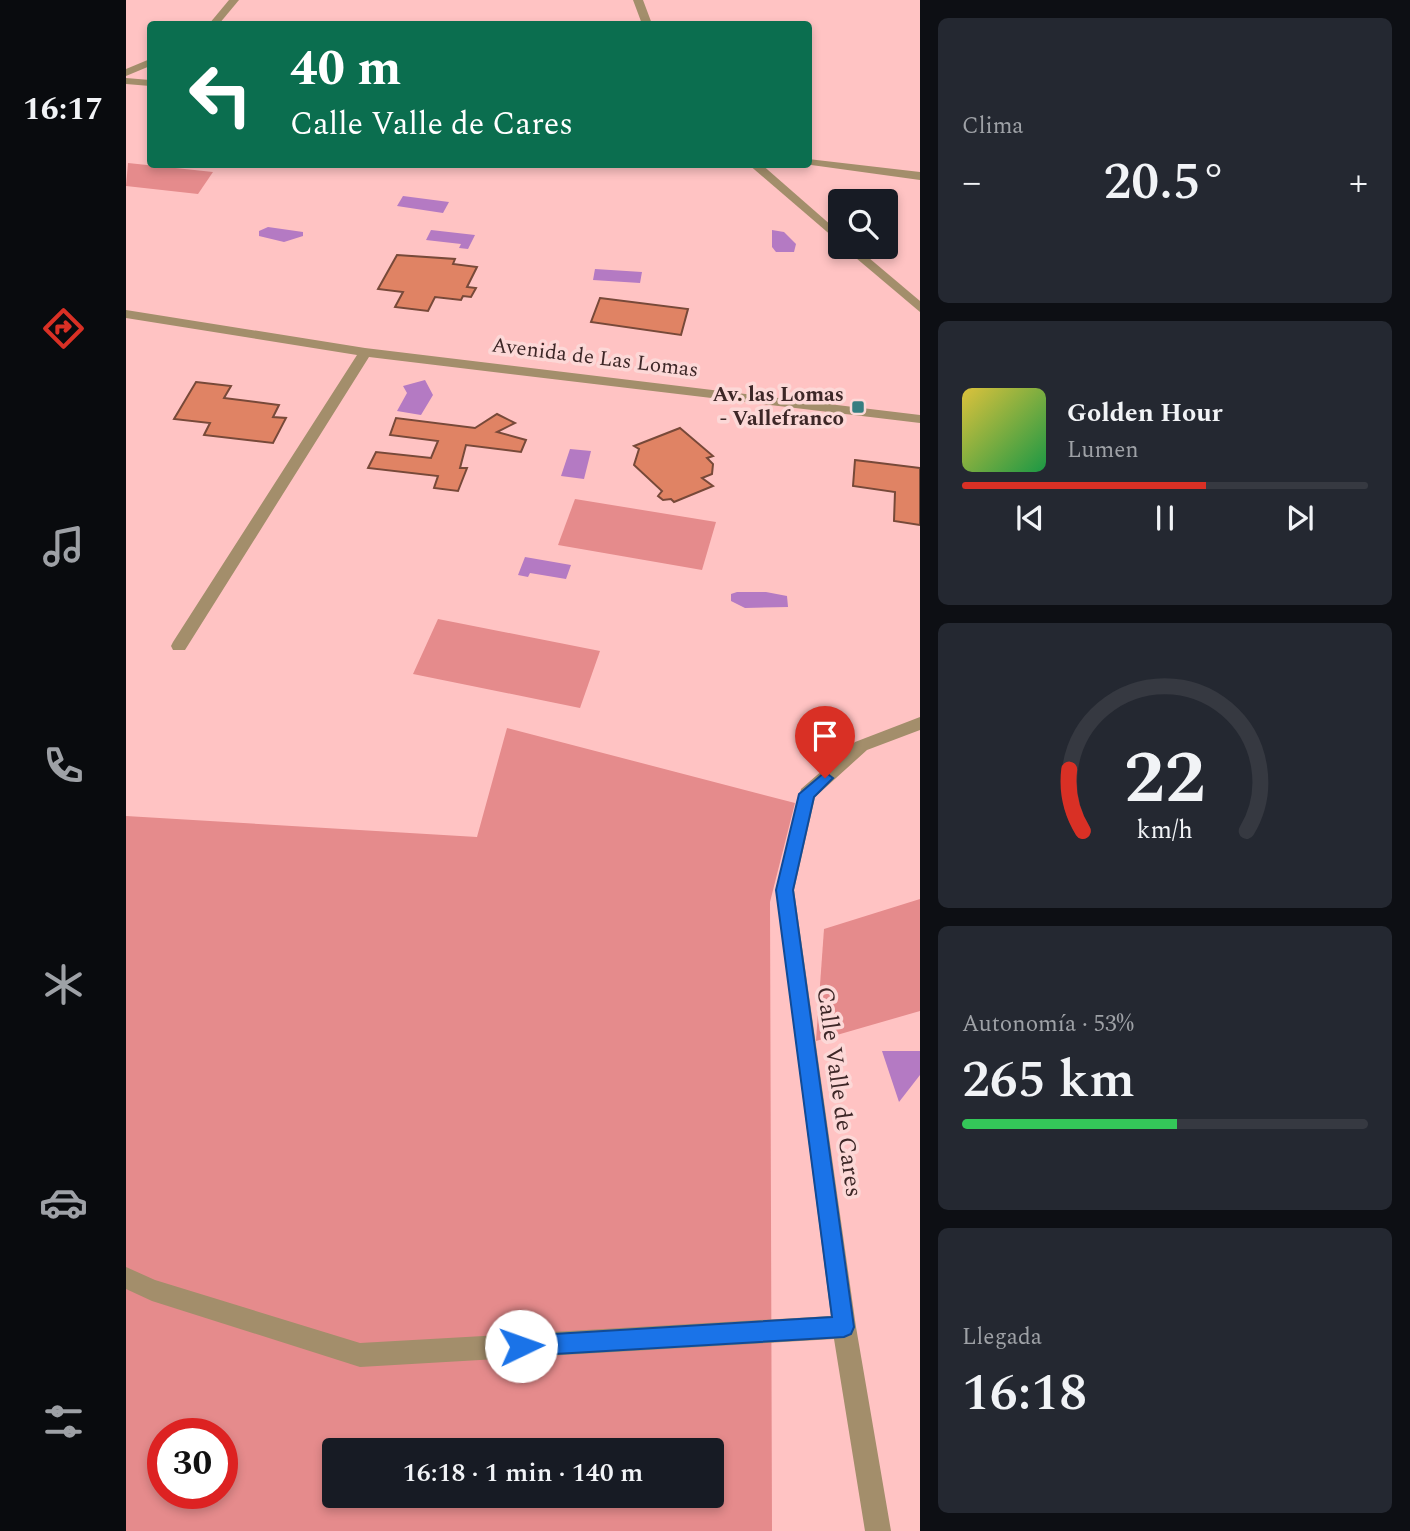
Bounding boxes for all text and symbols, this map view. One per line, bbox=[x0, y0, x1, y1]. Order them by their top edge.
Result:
text: 40 m bbox=[290, 32, 401, 107]
icon: left bbox=[175, 49, 266, 140]
text: 16:17 bbox=[23, 85, 103, 134]
text: Calle Valle de Cares bbox=[290, 100, 573, 149]
text: Clima bbox=[962, 109, 1024, 144]
text: 20.5° bbox=[1103, 143, 1227, 222]
text: − bbox=[962, 154, 981, 212]
text: + bbox=[1349, 154, 1368, 212]
map controls bbox=[828, 189, 898, 259]
button: search bbox=[828, 189, 898, 259]
icon: directions bbox=[39, 304, 88, 353]
street label: Avenida de Las Lomas bbox=[490, 329, 700, 387]
place label: Av. las Lomas - Vallefranco bbox=[712, 379, 844, 435]
text: Golden Hour bbox=[1067, 393, 1223, 433]
marker: Av. las Lomas - Vallefranco bbox=[850, 399, 866, 415]
text: Lumen bbox=[1067, 433, 1139, 468]
icon: previous bbox=[1011, 499, 1049, 537]
icon: pause bbox=[1146, 499, 1184, 537]
icon: next bbox=[1281, 499, 1319, 537]
icon: music bbox=[39, 522, 88, 571]
pin bbox=[795, 706, 855, 778]
icon: arrive bbox=[806, 717, 844, 755]
text: 22 bbox=[1124, 725, 1206, 836]
icon: phone bbox=[39, 741, 88, 790]
text: km/h bbox=[1137, 812, 1193, 850]
icon: climate bbox=[39, 960, 88, 1009]
street label: Calle Valle de Cares bbox=[806, 984, 872, 1200]
text: Autonomía · 53% bbox=[962, 1007, 1134, 1042]
text: 265 km bbox=[962, 1041, 1135, 1120]
icon: car bbox=[39, 1178, 88, 1227]
position arrow bbox=[484, 1309, 558, 1383]
text: Llegada bbox=[962, 1320, 1042, 1355]
text: 16:18 bbox=[962, 1354, 1087, 1433]
icon: filters bbox=[39, 1397, 88, 1446]
speed limit sign: 30 bbox=[147, 1418, 238, 1509]
text: 16:18 · 1 min · 140 m bbox=[403, 1453, 643, 1493]

